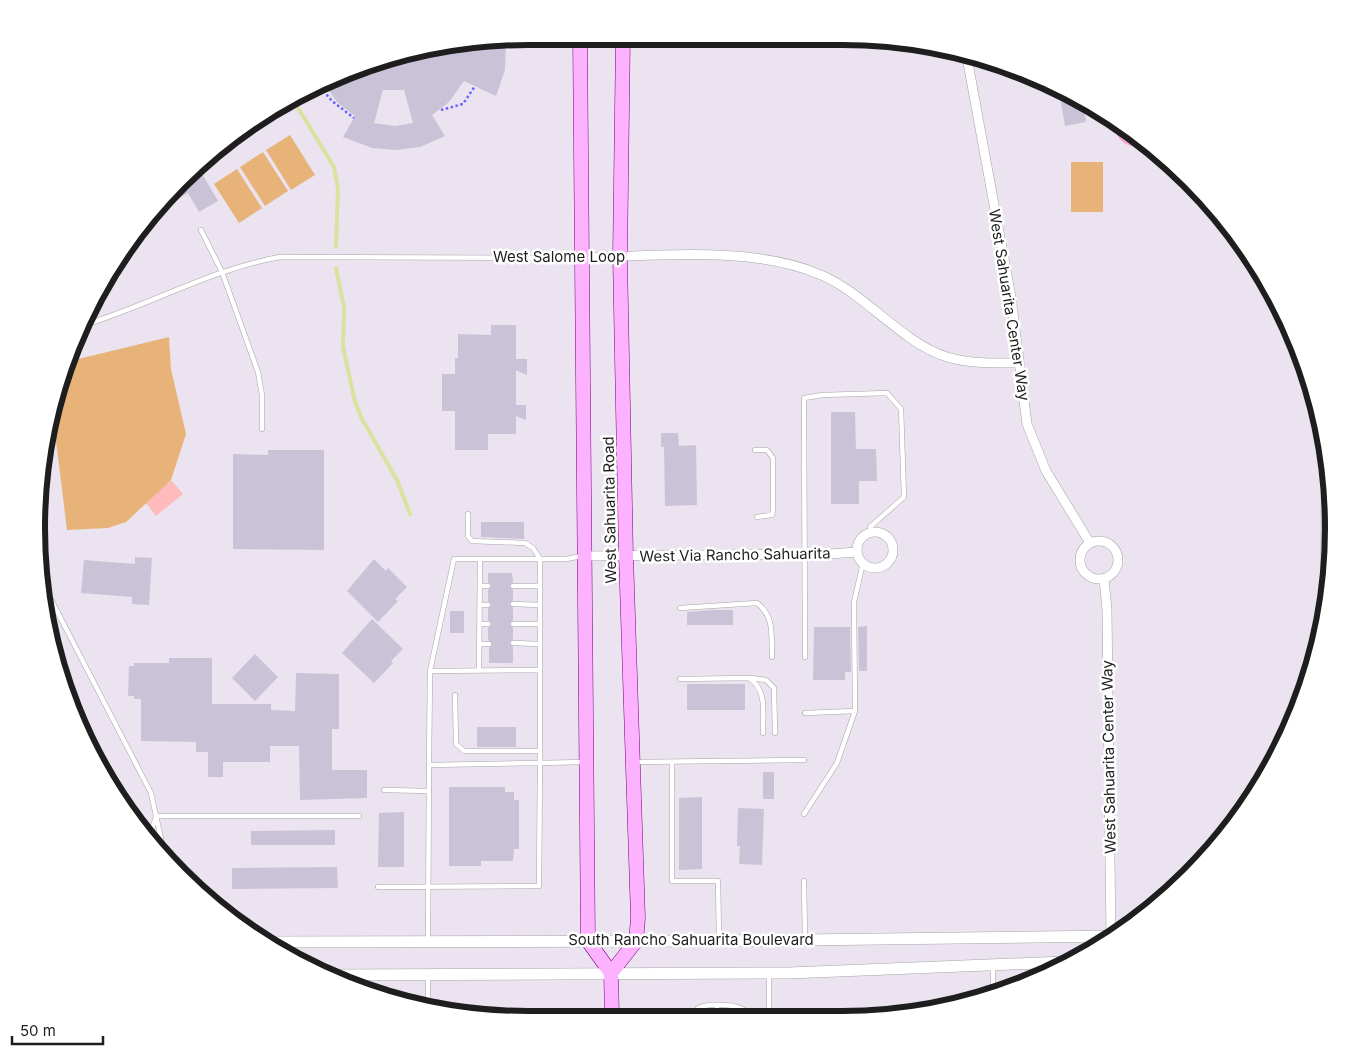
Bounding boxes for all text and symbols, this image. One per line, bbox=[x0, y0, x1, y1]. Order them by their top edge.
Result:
street label: West Sahuarita Center Way bbox=[985, 208, 1034, 403]
street label: West Salome Loop bbox=[493, 247, 625, 266]
street label: West Sahuarita Road bbox=[599, 436, 620, 584]
street label: West Via Rancho Sahuarita bbox=[639, 543, 831, 566]
street label: West Sahuarita Center Way bbox=[1097, 659, 1120, 854]
street label: South Rancho Sahuarita Boulevard bbox=[568, 930, 814, 949]
scale bar bbox=[12, 1014, 104, 1046]
text: 50 m bbox=[20, 1021, 56, 1040]

